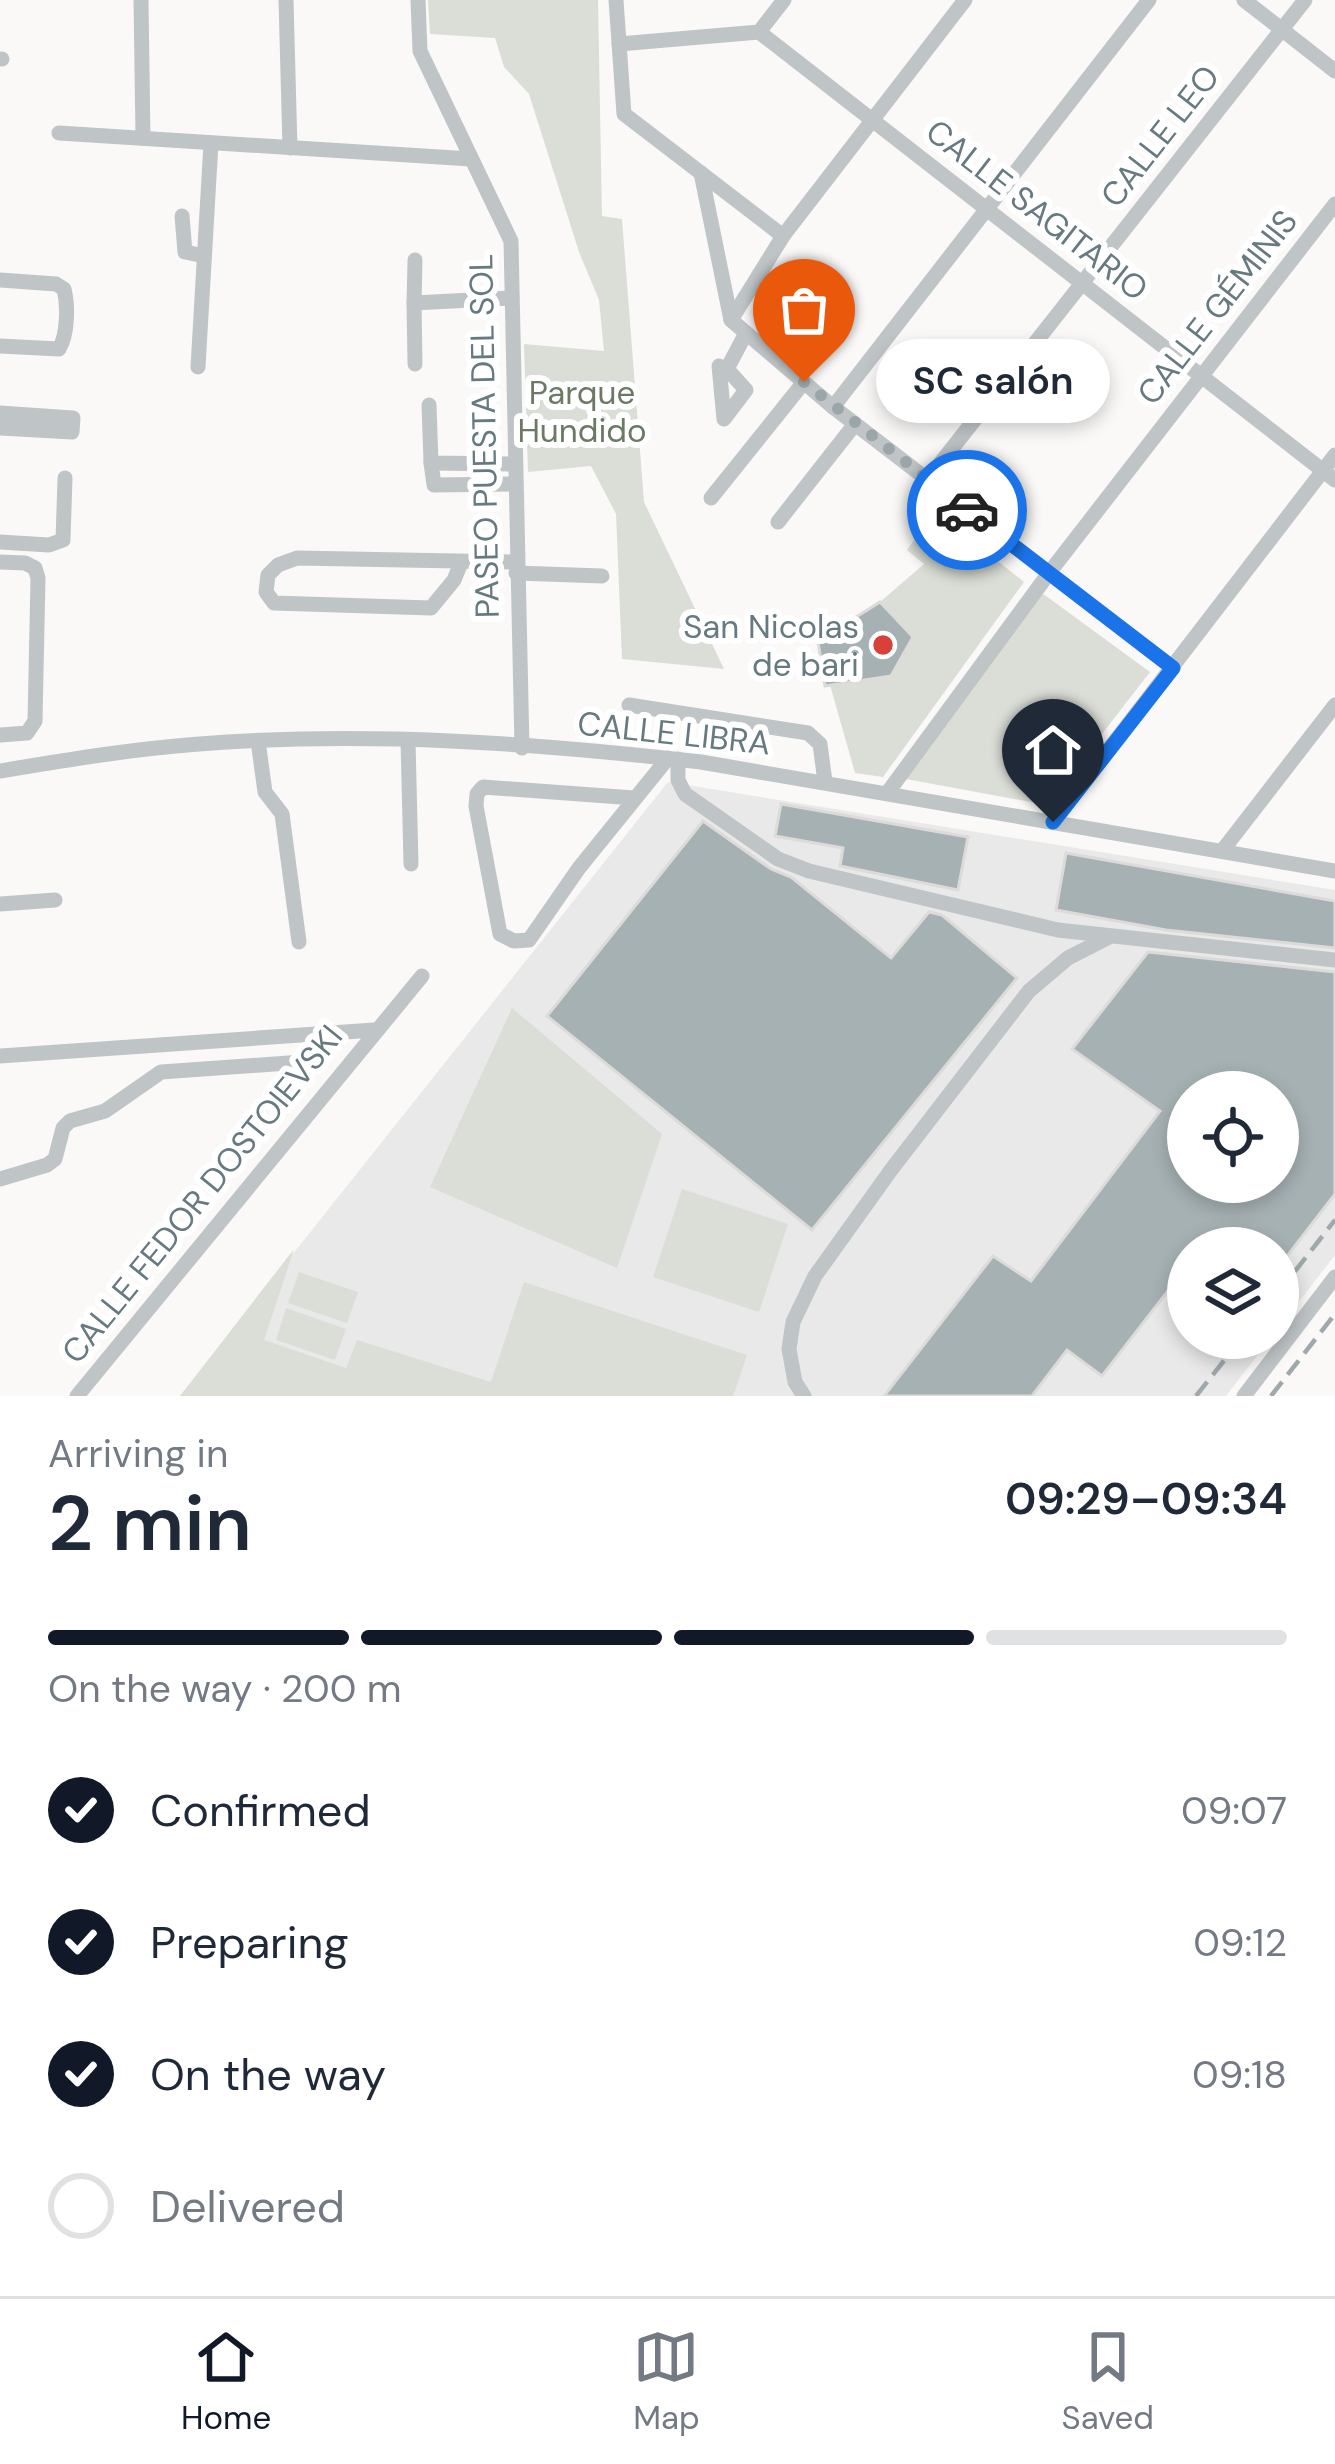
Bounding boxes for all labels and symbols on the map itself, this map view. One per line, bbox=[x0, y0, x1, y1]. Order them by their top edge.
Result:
street label: CALLE LEO bbox=[1091, 56, 1229, 216]
street label: CALLE SAGITARIO bbox=[917, 110, 1157, 310]
street label: CALLE GÉMINIS bbox=[1127, 201, 1307, 413]
street label: PASEO PUESTA DEL SOL bbox=[459, 253, 509, 619]
pin bbox=[753, 259, 855, 382]
callout: SC salón bbox=[876, 340, 1110, 424]
park label: Parque Hundido bbox=[517, 371, 647, 452]
courier bbox=[907, 450, 1027, 570]
place label: San Nicolas de bari bbox=[683, 605, 859, 686]
marker: San Nicolas de bari bbox=[870, 632, 896, 658]
pin bbox=[1002, 699, 1104, 822]
street label: CALLE LIBRA bbox=[575, 701, 773, 765]
street label: CALLE FEDOR DOSTOIEVSKI bbox=[52, 1016, 352, 1372]

